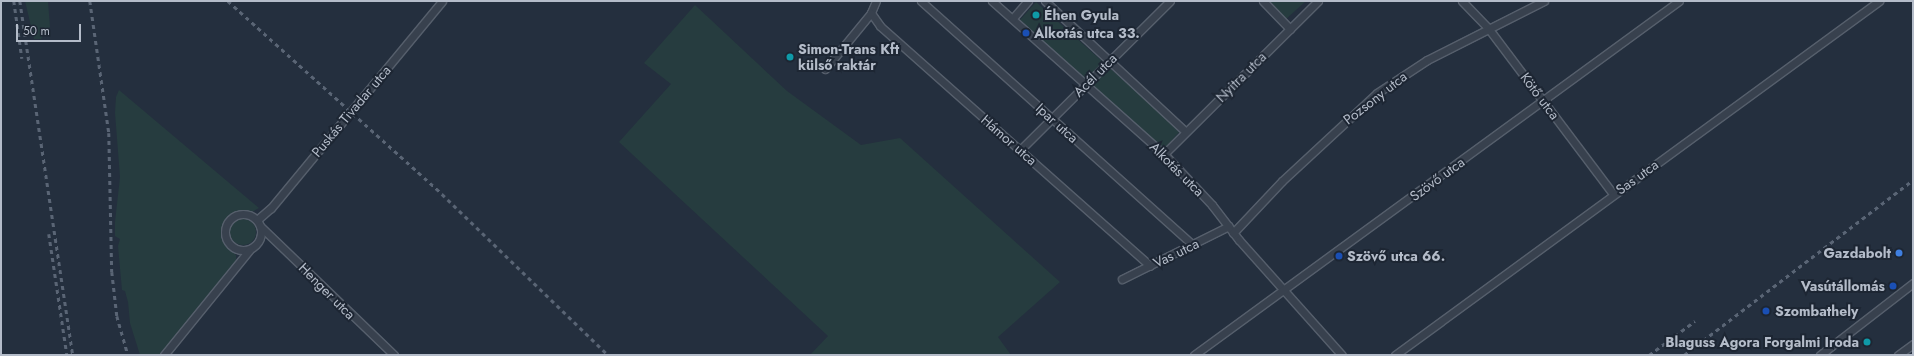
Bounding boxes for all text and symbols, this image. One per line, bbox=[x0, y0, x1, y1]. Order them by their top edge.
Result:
place label: Éhen Gyula bbox=[1044, 7, 1119, 23]
marker: Éhen Gyula bbox=[1031, 10, 1041, 20]
scale bar bbox=[18, 16, 83, 42]
text: 50 m bbox=[23, 22, 50, 40]
place label: Alkotás utca 33. bbox=[1034, 25, 1140, 41]
marker: Alkotás utca 33. bbox=[1021, 28, 1031, 38]
place label: Simon-Trans Kft külső raktár bbox=[798, 41, 899, 74]
street label: Nyitra utca bbox=[1212, 48, 1270, 106]
street label: Acél utca bbox=[1070, 50, 1120, 100]
marker: Simon-Trans Kft külső raktár bbox=[785, 52, 795, 62]
street label: Puskás Tivadar utca bbox=[308, 62, 394, 160]
street label: Pozsony utca bbox=[1340, 68, 1410, 128]
street label: Kötő utca bbox=[1517, 69, 1563, 123]
street label: Ipar utca bbox=[1032, 100, 1082, 146]
street label: Hámor utca bbox=[978, 111, 1040, 169]
street label: Alkotás utca bbox=[1146, 138, 1208, 200]
street label: Szövő utca bbox=[1406, 154, 1468, 204]
street label: Sas utca bbox=[1612, 156, 1662, 198]
street label: Vas utca bbox=[1150, 235, 1202, 271]
place label: Gazdabolt bbox=[1823, 245, 1891, 261]
place label: Szövő utca 66. bbox=[1347, 248, 1445, 264]
marker: Gazdabolt bbox=[1894, 248, 1904, 258]
marker: Szövő utca 66. bbox=[1334, 251, 1344, 261]
street label: Henger utca bbox=[295, 259, 359, 323]
place label: Vasútállomás bbox=[1801, 278, 1885, 294]
marker: Vasútállomás bbox=[1888, 281, 1898, 291]
place label: Szombathely bbox=[1775, 303, 1858, 319]
marker: Szombathely bbox=[1760, 305, 1772, 317]
place label: Blaguss Agora Forgalmi Iroda bbox=[1665, 334, 1859, 350]
marker: Blaguss Agora Forgalmi Iroda bbox=[1862, 337, 1872, 347]

